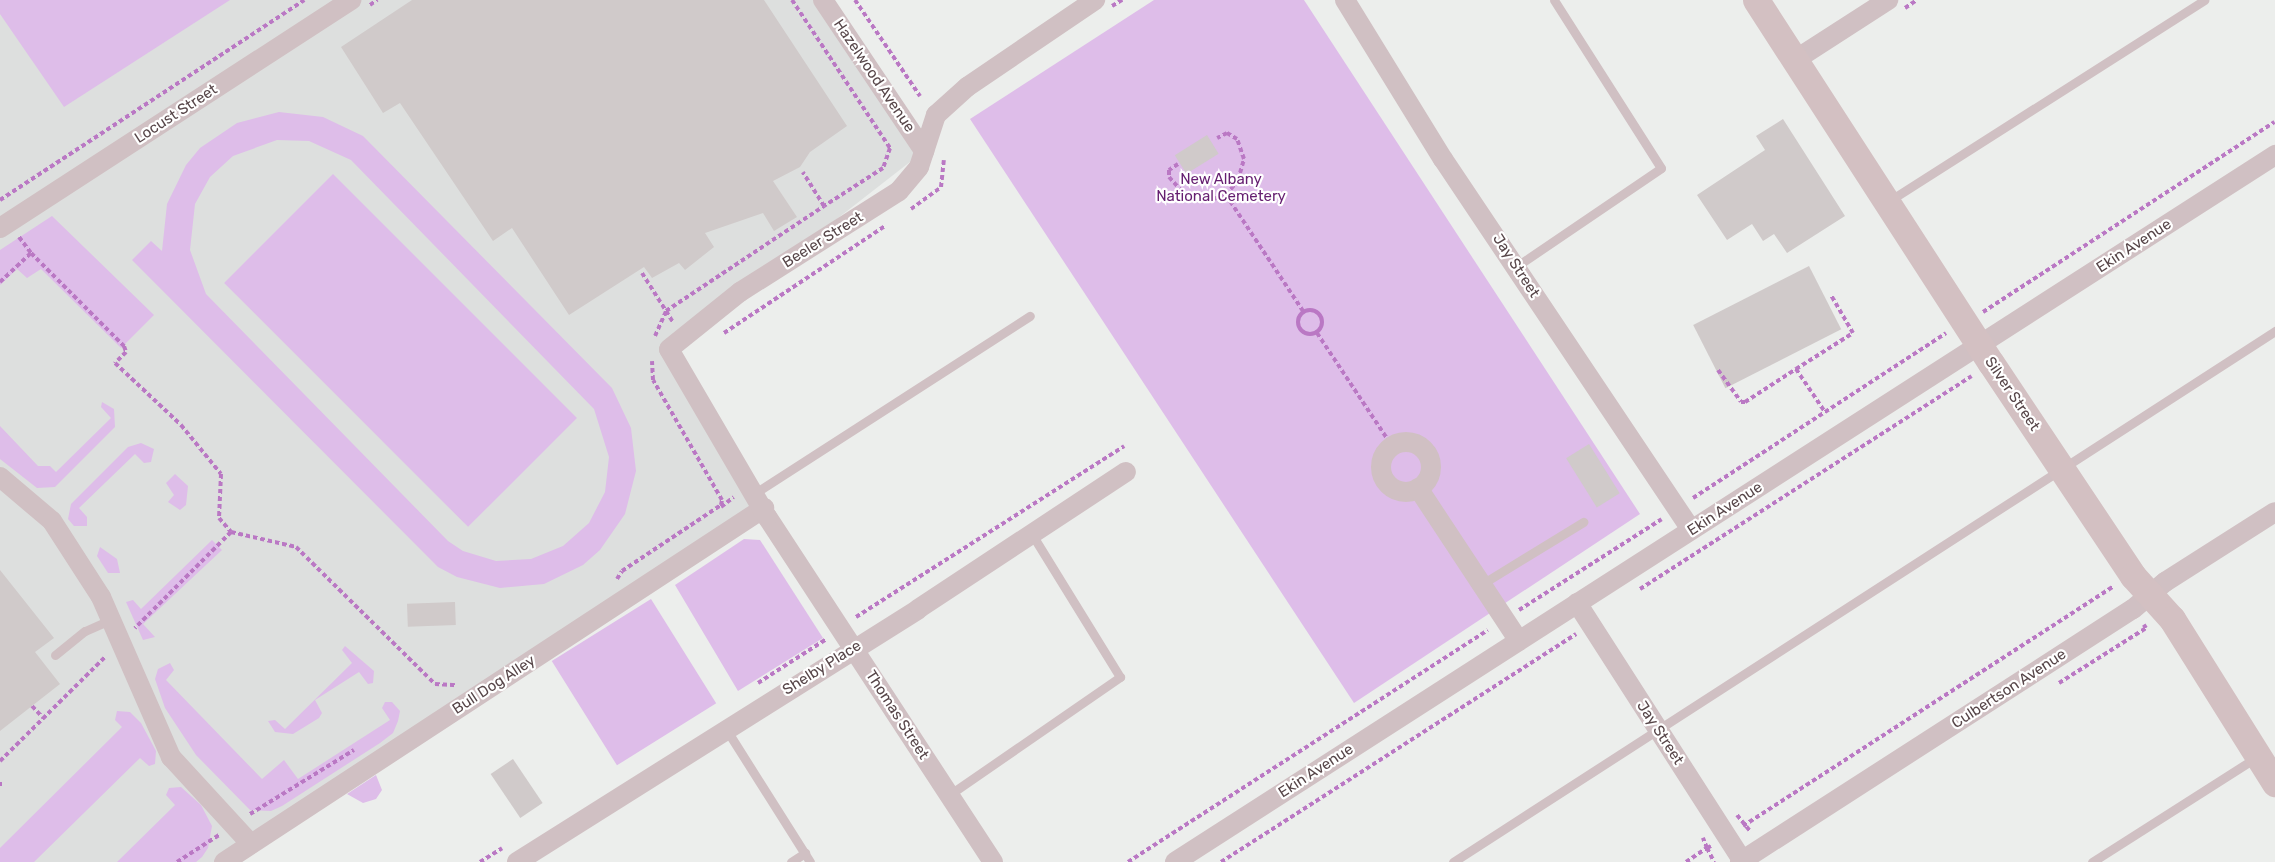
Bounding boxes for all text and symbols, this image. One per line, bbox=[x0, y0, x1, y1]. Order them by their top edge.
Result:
street label: Hazelwood Avenue bbox=[829, 16, 919, 136]
street label: Locust Street bbox=[131, 81, 221, 147]
park label: New Albany National Cemetery bbox=[1156, 170, 1286, 205]
street label: Beeler Street bbox=[779, 208, 867, 272]
street label: Ekin Avenue bbox=[2093, 215, 2175, 277]
street label: Jay Street bbox=[1489, 231, 1543, 301]
street label: Silver Street bbox=[1981, 353, 2043, 435]
street label: Ekin Avenue bbox=[1684, 478, 1766, 540]
street label: Shelby Place bbox=[779, 637, 865, 699]
street label: Culbertson Avenue bbox=[1948, 645, 2070, 733]
street label: Bull Dog Alley bbox=[449, 651, 539, 719]
street label: Thomas Street bbox=[862, 667, 932, 763]
street label: Jay Street bbox=[1633, 698, 1687, 768]
street label: Ekin Avenue bbox=[1275, 740, 1357, 802]

